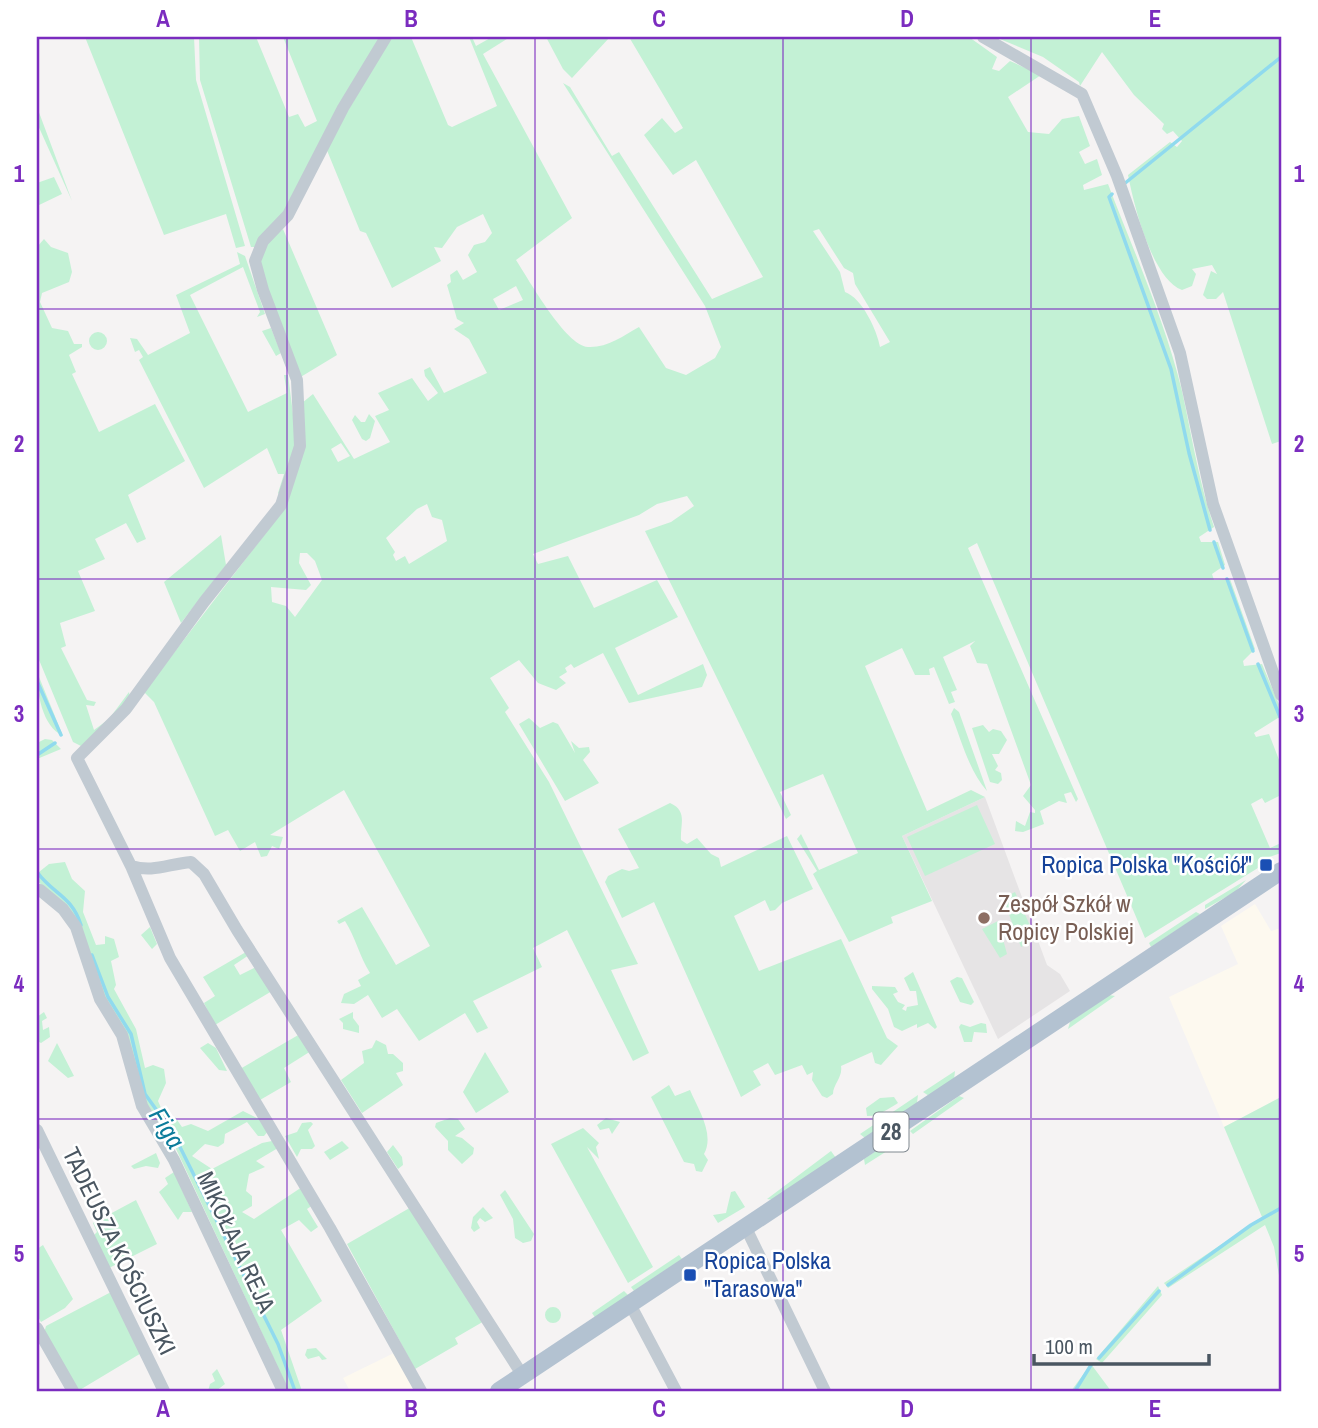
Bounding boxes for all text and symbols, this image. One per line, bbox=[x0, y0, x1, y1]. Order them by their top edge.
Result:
text: A bbox=[156, 3, 170, 34]
text: B bbox=[404, 3, 418, 34]
text: C bbox=[652, 3, 666, 34]
text: D bbox=[900, 3, 914, 34]
text: E bbox=[1149, 3, 1161, 34]
text: 1 bbox=[14, 158, 25, 189]
text: 1 bbox=[1294, 158, 1305, 189]
text: 2 bbox=[14, 428, 24, 459]
text: 2 bbox=[1294, 428, 1304, 459]
text: 3 bbox=[14, 698, 24, 729]
text: 3 bbox=[1294, 698, 1304, 729]
place label: Ropica Polska "Kościół" bbox=[1041, 848, 1252, 880]
marker: Ropica Polska "Kościół" bbox=[1258, 857, 1274, 873]
place label: Zespół Szkół w Ropicy Polskiej bbox=[998, 887, 1134, 947]
marker: Zespół Szkół w Ropicy Polskiej bbox=[976, 910, 992, 926]
text: 4 bbox=[14, 968, 25, 999]
text: 4 bbox=[1294, 968, 1305, 999]
water label: Figa bbox=[141, 1100, 194, 1155]
road number: 28 bbox=[874, 1112, 908, 1152]
street label: TADEUSZA KOŚCIUSZKI bbox=[56, 1141, 184, 1360]
street label: MIKOŁAJA REJA bbox=[190, 1166, 284, 1318]
text: 5 bbox=[14, 1238, 24, 1269]
text: 5 bbox=[1294, 1238, 1304, 1269]
place label: Ropica Polska "Tarasowa" bbox=[704, 1244, 831, 1304]
marker: Ropica Polska "Tarasowa" bbox=[682, 1267, 698, 1283]
scale bar bbox=[1034, 1323, 1210, 1367]
text: 100 m bbox=[1045, 1332, 1093, 1361]
text: A bbox=[156, 1393, 170, 1424]
text: B bbox=[404, 1393, 418, 1424]
text: C bbox=[652, 1393, 666, 1424]
text: D bbox=[900, 1393, 914, 1424]
text: E bbox=[1149, 1393, 1161, 1424]

